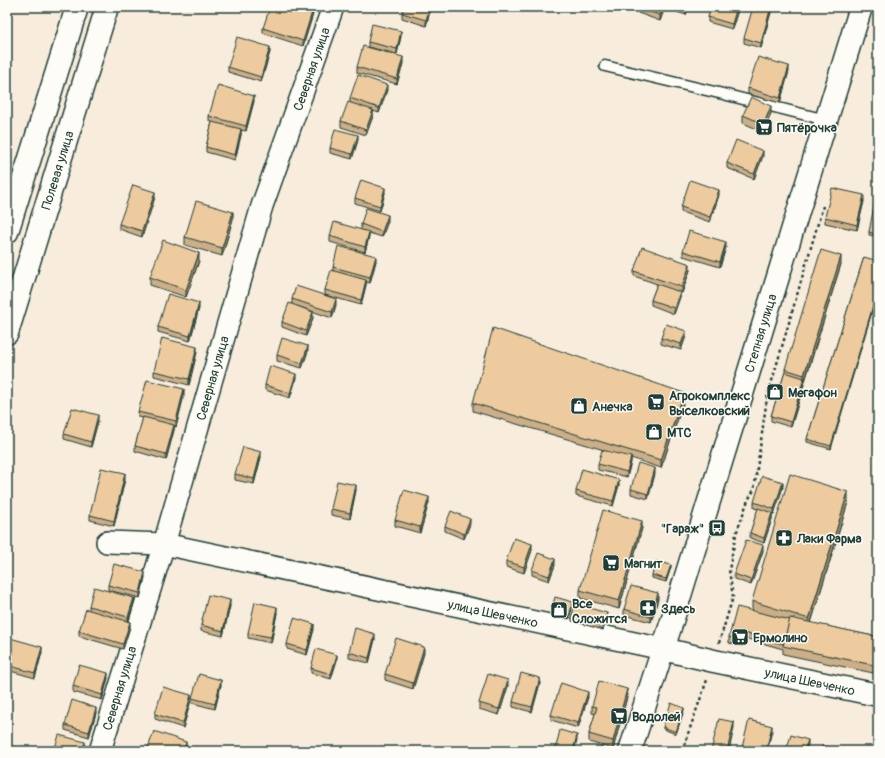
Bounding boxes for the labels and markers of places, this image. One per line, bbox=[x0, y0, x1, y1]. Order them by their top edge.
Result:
supermarket icon: Пятёрочка bbox=[754, 117, 774, 137]
place label: Пятёрочка bbox=[777, 120, 837, 136]
shop icon: Мегафон bbox=[765, 382, 785, 402]
place label: Мегафон bbox=[788, 385, 837, 401]
place label: Агрокомплекс Выселковский bbox=[669, 388, 751, 419]
supermarket icon: Агрокомплекс Выселковский bbox=[646, 392, 666, 412]
shop icon: Анечка bbox=[569, 396, 589, 416]
place label: Анечка bbox=[592, 399, 633, 415]
shop icon: МТС bbox=[644, 422, 664, 442]
place label: МТС bbox=[667, 425, 692, 441]
bus stop icon: "Гараж" bbox=[707, 518, 727, 538]
place label: "Гараж" bbox=[661, 521, 704, 537]
pharmacy icon: Лаки Фарма bbox=[774, 528, 794, 548]
place label: Лаки Фарма bbox=[796, 531, 862, 547]
supermarket icon: Магнит bbox=[601, 553, 621, 573]
place label: Магнит bbox=[624, 556, 663, 572]
place label: Все Сложится bbox=[572, 596, 627, 627]
pharmacy icon: Здесь bbox=[638, 598, 658, 618]
shop icon: Все Сложится bbox=[549, 600, 569, 620]
place label: Здесь bbox=[661, 601, 696, 617]
supermarket icon: Ермолино bbox=[730, 627, 750, 647]
place label: Ермолино bbox=[753, 630, 808, 646]
supermarket icon: Водолей bbox=[609, 706, 629, 726]
place label: Водолей bbox=[632, 709, 681, 725]

